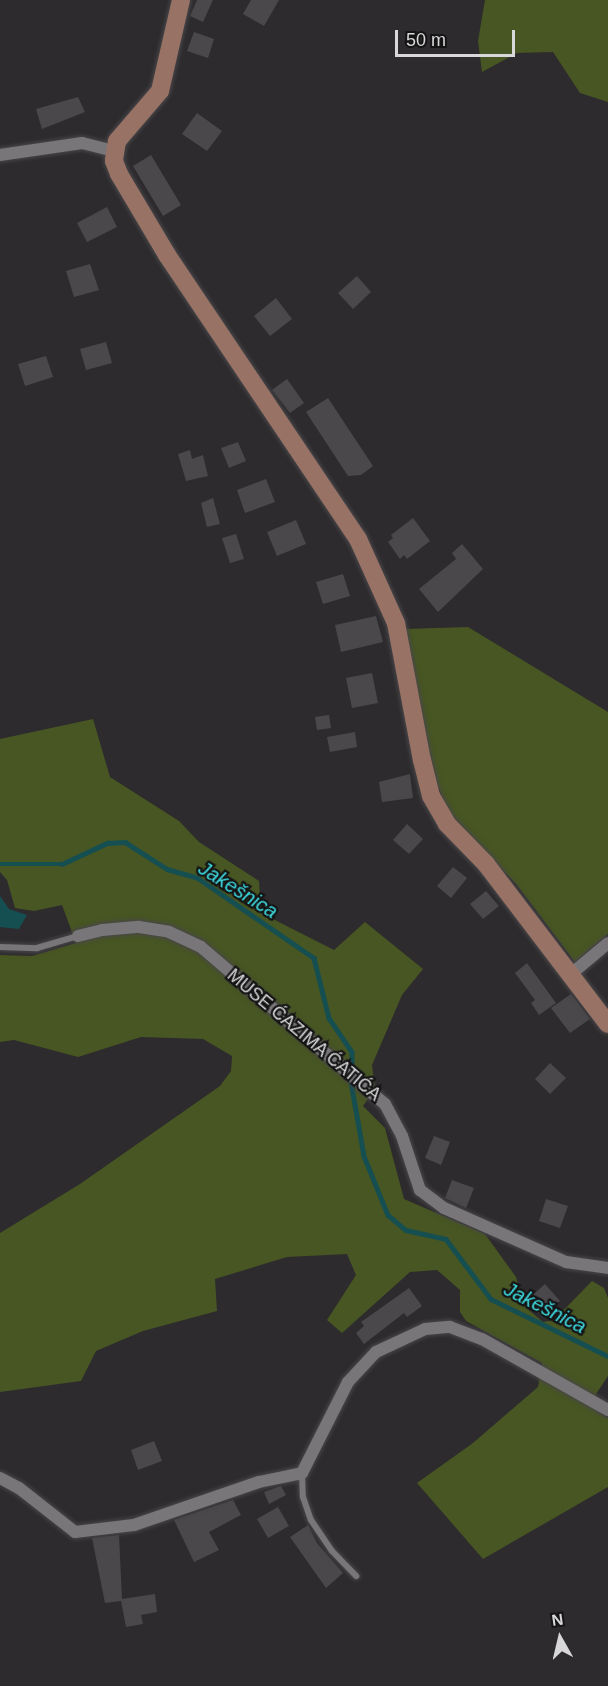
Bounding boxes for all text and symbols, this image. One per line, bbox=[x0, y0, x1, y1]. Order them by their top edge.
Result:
scale bar bbox=[398, 18, 518, 56]
text: 50 m bbox=[406, 30, 446, 50]
water label: Jakešnica bbox=[194, 856, 282, 924]
street label: MUSE ĆAZIMA ĆATIĆA bbox=[222, 964, 386, 1106]
water label: Jakešnica bbox=[500, 1277, 590, 1339]
north arrow bbox=[530, 1608, 590, 1668]
text: N bbox=[551, 1610, 564, 1629]

